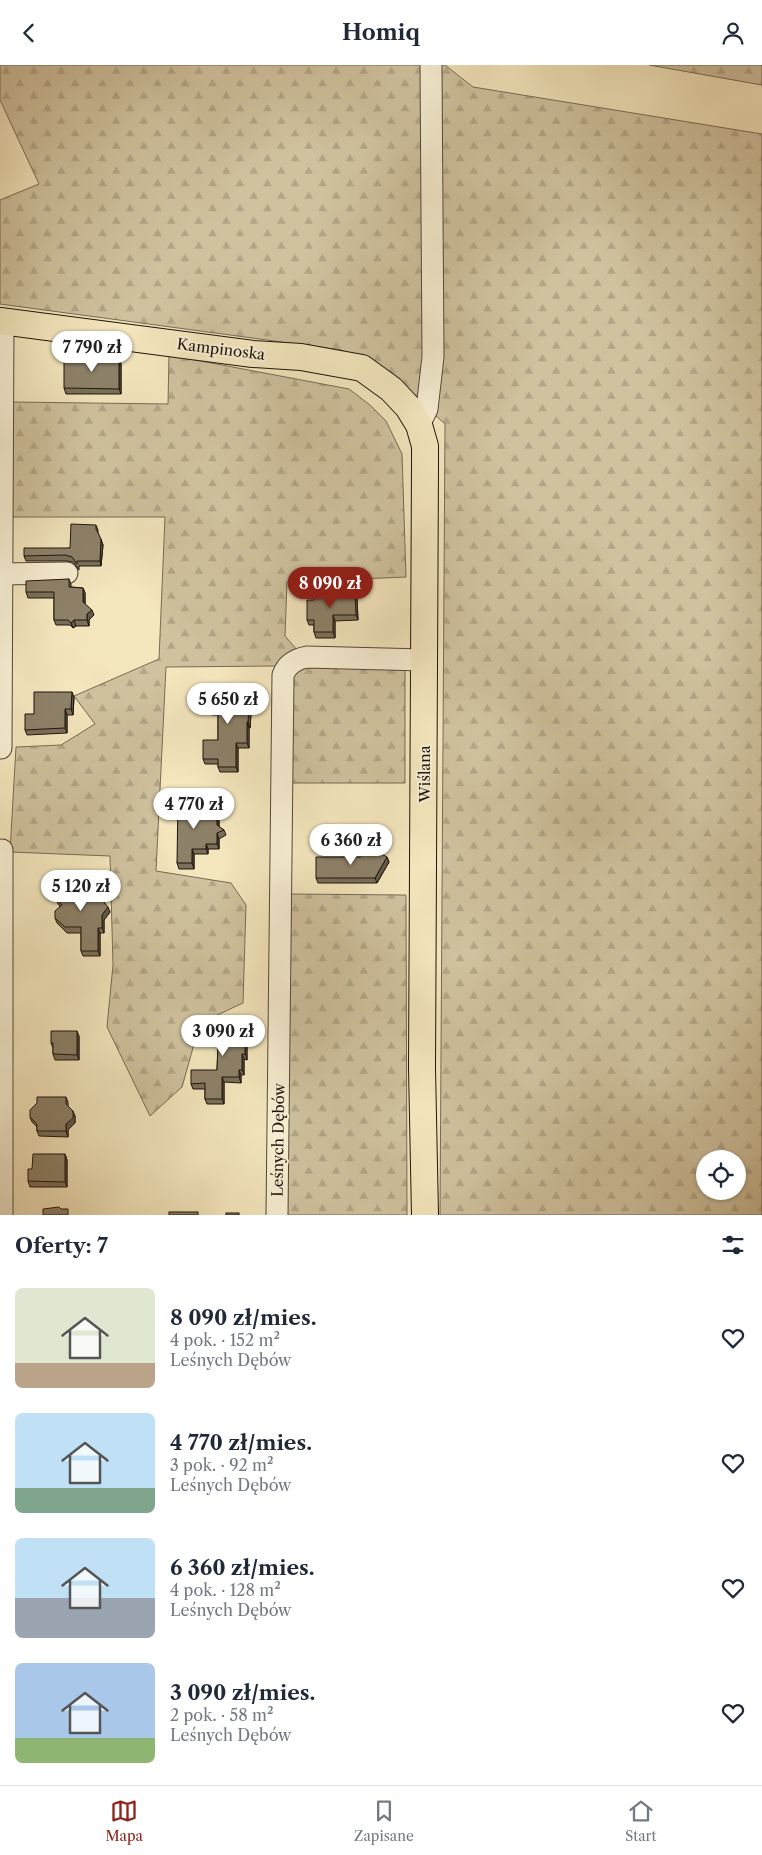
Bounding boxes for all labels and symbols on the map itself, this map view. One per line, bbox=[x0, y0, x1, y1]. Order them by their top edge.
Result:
pin: 7 790 zł bbox=[40, 331, 144, 373]
street label: Kampinoska bbox=[176, 334, 266, 364]
pin: 8 090 zł bbox=[278, 567, 382, 609]
pin: 5 650 zł bbox=[176, 683, 280, 725]
street label: Wiślana bbox=[415, 745, 434, 804]
pin: 4 770 zł bbox=[142, 787, 246, 830]
pin: 6 360 zł bbox=[299, 823, 403, 866]
pin: 5 120 zł bbox=[29, 869, 133, 912]
pin: 3 090 zł bbox=[171, 1015, 275, 1057]
street label: Leśnych Dębów bbox=[268, 1082, 289, 1197]

